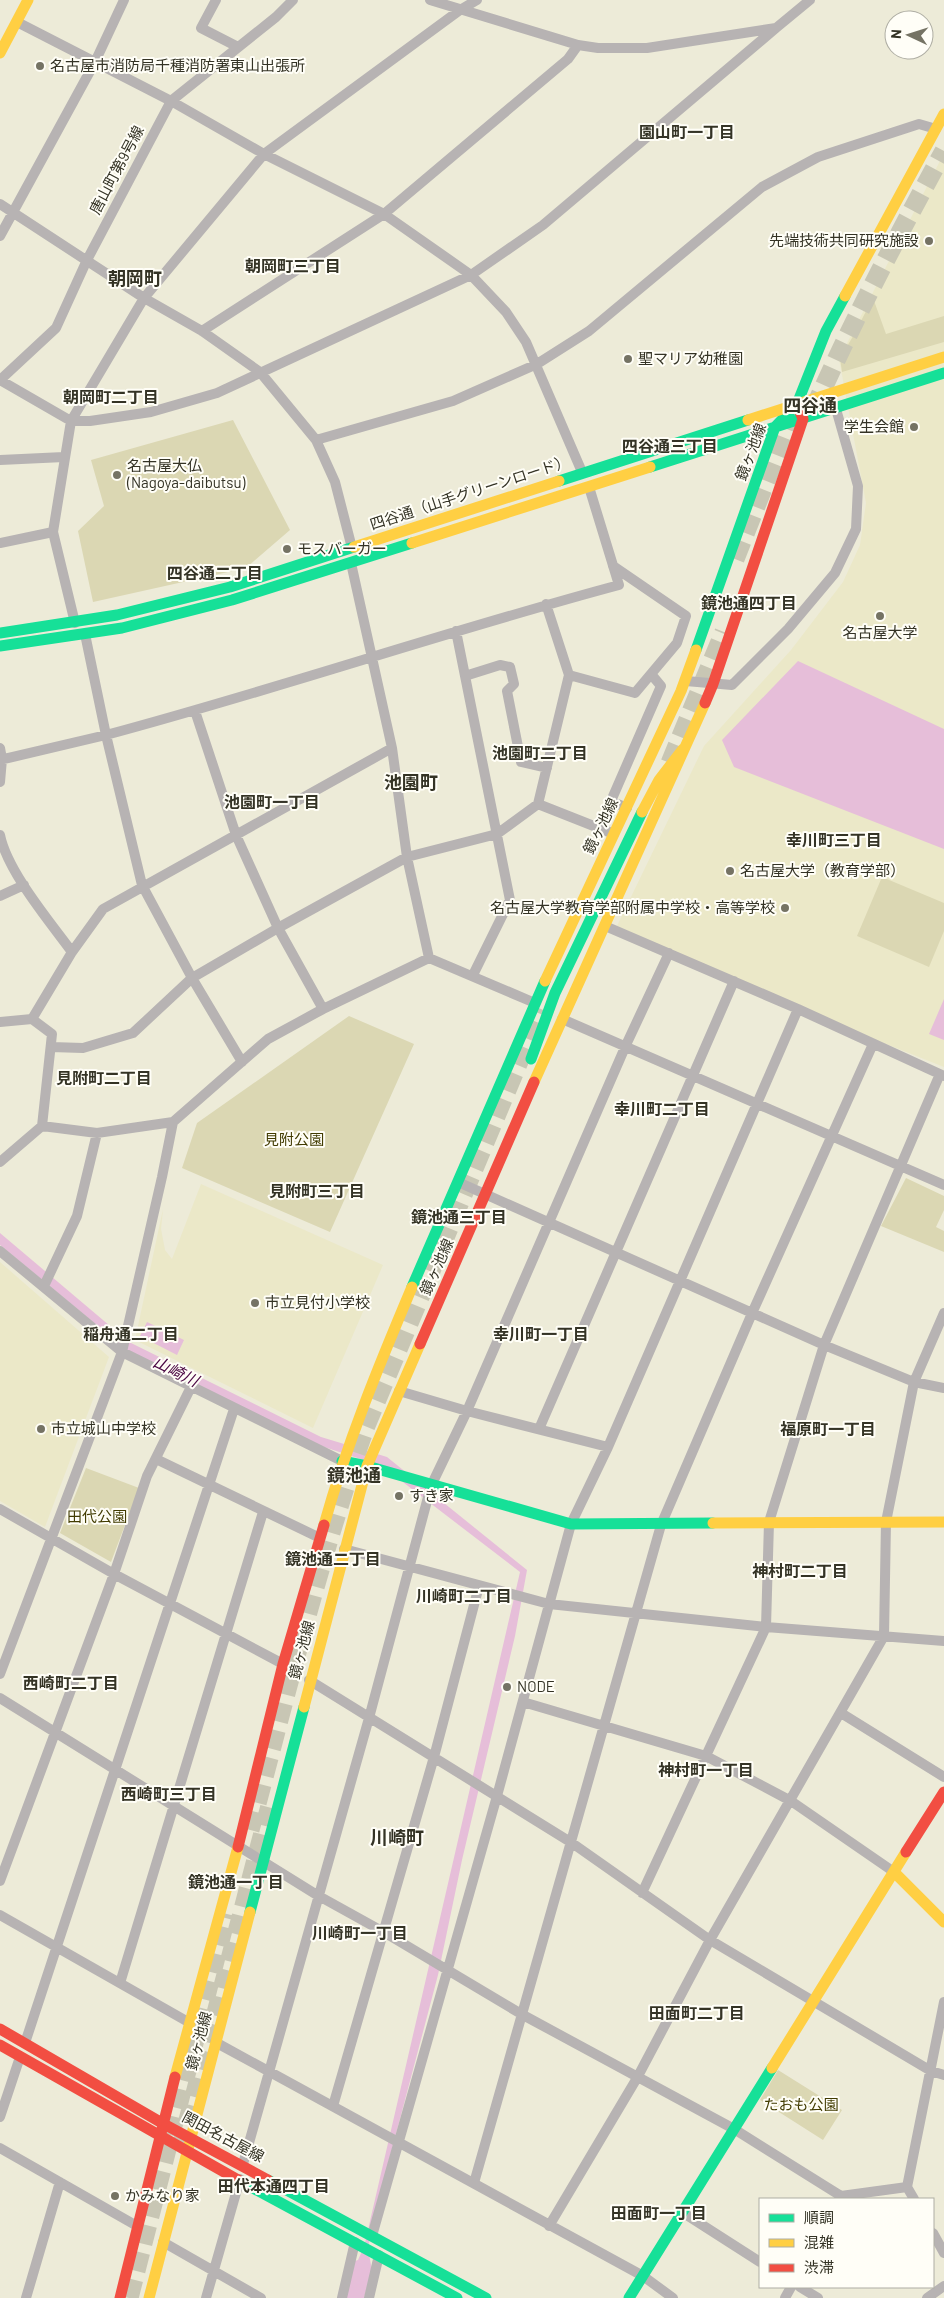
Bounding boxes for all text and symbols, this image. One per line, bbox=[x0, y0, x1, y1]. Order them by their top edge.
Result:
north arrow bbox=[884, 10, 934, 60]
text: N bbox=[887, 29, 904, 39]
place label: 名古屋市消防局千種消防署東山出張所 bbox=[50, 56, 305, 74]
marker: 名古屋市消防局千種消防署東山出張所 bbox=[34, 60, 46, 72]
street label: 唐山町第9号線 bbox=[85, 122, 147, 217]
district label: 園山町一丁目 bbox=[639, 122, 735, 141]
place label: 先端技術共同研究施設 bbox=[769, 231, 919, 249]
marker: 先端技術共同研究施設 bbox=[923, 235, 935, 247]
district label: 朝岡町三丁目 bbox=[245, 256, 341, 275]
district label: 朝岡町 bbox=[108, 267, 162, 289]
place label: 聖マリア幼稚園 bbox=[638, 349, 743, 367]
marker: 聖マリア幼稚園 bbox=[622, 353, 634, 365]
district label: 朝岡町二丁目 bbox=[63, 387, 159, 406]
district label: 四谷通 bbox=[783, 394, 837, 416]
place label: 学生会館 bbox=[844, 417, 904, 435]
street label: 鏡ヶ池線 bbox=[731, 420, 769, 483]
marker: 学生会館 bbox=[908, 421, 920, 433]
district label: 四谷通三丁目 bbox=[622, 436, 718, 455]
street label: 四谷通（山手グリーンロード） bbox=[367, 451, 572, 533]
place label: 名古屋大仏 (Nagoya-daibutsu) bbox=[126, 456, 246, 491]
marker: 名古屋大仏 (Nagoya-daibutsu) bbox=[111, 469, 123, 481]
place label: モスバーガー bbox=[297, 539, 387, 557]
marker: モスバーガー bbox=[281, 543, 293, 555]
district label: 四谷通二丁目 bbox=[167, 563, 263, 582]
district label: 鏡池通四丁目 bbox=[701, 593, 797, 612]
marker: 名古屋大学 bbox=[874, 610, 886, 622]
place label: 名古屋大学 bbox=[842, 623, 918, 641]
district label: 池園町二丁目 bbox=[492, 743, 588, 762]
district label: 池園町 bbox=[384, 771, 438, 793]
district label: 池園町一丁目 bbox=[224, 792, 320, 811]
street label: 鏡ヶ池線 bbox=[579, 795, 621, 856]
district label: 幸川町三丁目 bbox=[786, 830, 882, 849]
place label: 名古屋大学（教育学部） bbox=[740, 861, 905, 879]
marker: 名古屋大学（教育学部） bbox=[724, 865, 736, 877]
place label: 名古屋大学教育学部附属中学校・高等学校 bbox=[490, 898, 775, 916]
marker: 名古屋大学教育学部附属中学校・高等学校 bbox=[779, 902, 791, 914]
district label: 見附町二丁目 bbox=[56, 1068, 152, 1087]
district label: 幸川町二丁目 bbox=[614, 1099, 710, 1118]
park label: 見附公園 bbox=[264, 1130, 324, 1148]
district label: 見附町三丁目 bbox=[269, 1181, 365, 1200]
district label: 鏡池通三丁目 bbox=[411, 1207, 507, 1226]
street label: 鏡ヶ池線 bbox=[416, 1236, 457, 1298]
place label: 市立見付小学校 bbox=[265, 1293, 370, 1311]
marker: 市立見付小学校 bbox=[249, 1297, 261, 1309]
district label: 稲舟通二丁目 bbox=[83, 1324, 179, 1343]
district label: 幸川町一丁目 bbox=[493, 1324, 589, 1343]
water label: 山崎川 bbox=[150, 1351, 204, 1390]
place label: 市立城山中学校 bbox=[51, 1419, 156, 1437]
district label: 福原町一丁目 bbox=[780, 1419, 876, 1438]
marker: 市立城山中学校 bbox=[35, 1423, 47, 1435]
district label: 鏡池通 bbox=[326, 1464, 381, 1486]
place label: すき家 bbox=[409, 1486, 454, 1504]
marker: すき家 bbox=[393, 1490, 405, 1502]
park label: 田代公園 bbox=[67, 1507, 127, 1525]
district label: 鏡池通二丁目 bbox=[285, 1549, 381, 1568]
district label: 神村町二丁目 bbox=[752, 1561, 848, 1580]
district label: 川崎町二丁目 bbox=[416, 1586, 512, 1605]
street label: 鏡ヶ池線 bbox=[285, 1618, 317, 1681]
district label: 西崎町二丁目 bbox=[23, 1673, 119, 1692]
place label: NODE bbox=[517, 1677, 555, 1695]
marker: NODE bbox=[501, 1681, 513, 1693]
district label: 神村町一丁目 bbox=[658, 1760, 754, 1779]
district label: 西崎町三丁目 bbox=[121, 1784, 217, 1803]
district label: 川崎町 bbox=[370, 1826, 424, 1848]
district label: 鏡池通一丁目 bbox=[188, 1872, 284, 1891]
district label: 川崎町一丁目 bbox=[312, 1923, 408, 1942]
district label: 田面町二丁目 bbox=[649, 2003, 745, 2022]
street label: 鏡ヶ池線 bbox=[182, 2009, 214, 2072]
park label: たおも公園 bbox=[763, 2095, 839, 2113]
street label: 関田名古屋線 bbox=[180, 2107, 267, 2165]
district label: 田代本通四丁目 bbox=[218, 2176, 330, 2195]
place label: かみなり家 bbox=[125, 2186, 200, 2204]
marker: かみなり家 bbox=[109, 2190, 121, 2202]
legend bbox=[759, 2198, 934, 2288]
district label: 田面町一丁目 bbox=[611, 2203, 707, 2222]
text: 順調 bbox=[804, 2208, 834, 2226]
text: 混雑 bbox=[804, 2233, 834, 2251]
text: 渋滞 bbox=[804, 2258, 834, 2276]

